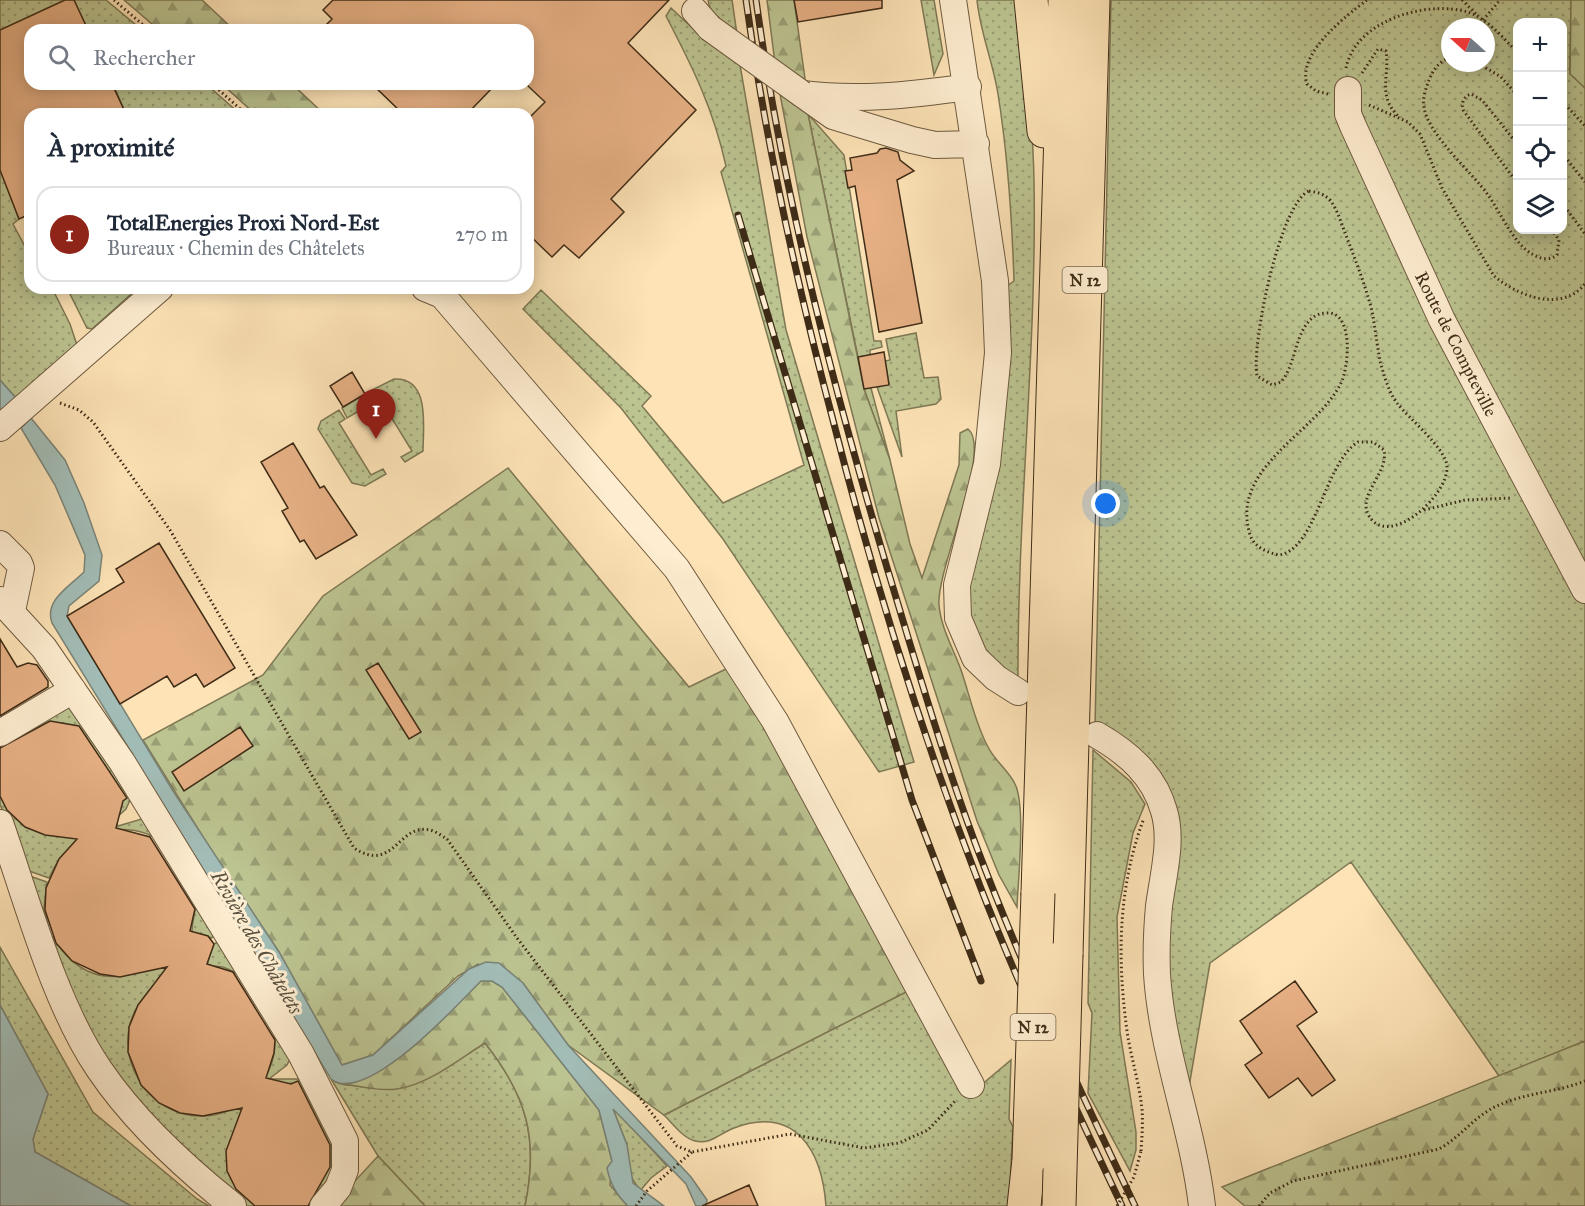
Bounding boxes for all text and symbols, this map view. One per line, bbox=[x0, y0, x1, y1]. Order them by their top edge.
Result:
north arrow bbox=[1441, 18, 1495, 72]
map controls bbox=[1513, 18, 1567, 234]
button: + bbox=[1513, 18, 1567, 72]
search box bbox=[24, 24, 534, 90]
icon: search bbox=[45, 41, 78, 74]
text: Rechercher bbox=[93, 44, 195, 71]
button: − bbox=[1513, 72, 1567, 126]
button: locate bbox=[1513, 126, 1567, 180]
text: À proximité bbox=[48, 131, 174, 163]
button: layers bbox=[1513, 180, 1567, 234]
text: TotalEnergies Proxi Nord-Est bbox=[107, 209, 379, 236]
text: 1 bbox=[66, 222, 73, 246]
text: 270 m bbox=[455, 222, 508, 246]
text: Bureaux · Chemin des Châtelets bbox=[107, 236, 365, 260]
road number: N 12 bbox=[1062, 267, 1108, 293]
street label: Route de Compteville bbox=[1410, 268, 1502, 420]
pin: 1 bbox=[356, 390, 395, 439]
your location bbox=[1091, 489, 1120, 518]
water label: Rivière des Châtelets bbox=[206, 865, 308, 1019]
road number: N 12 bbox=[1010, 1014, 1056, 1040]

